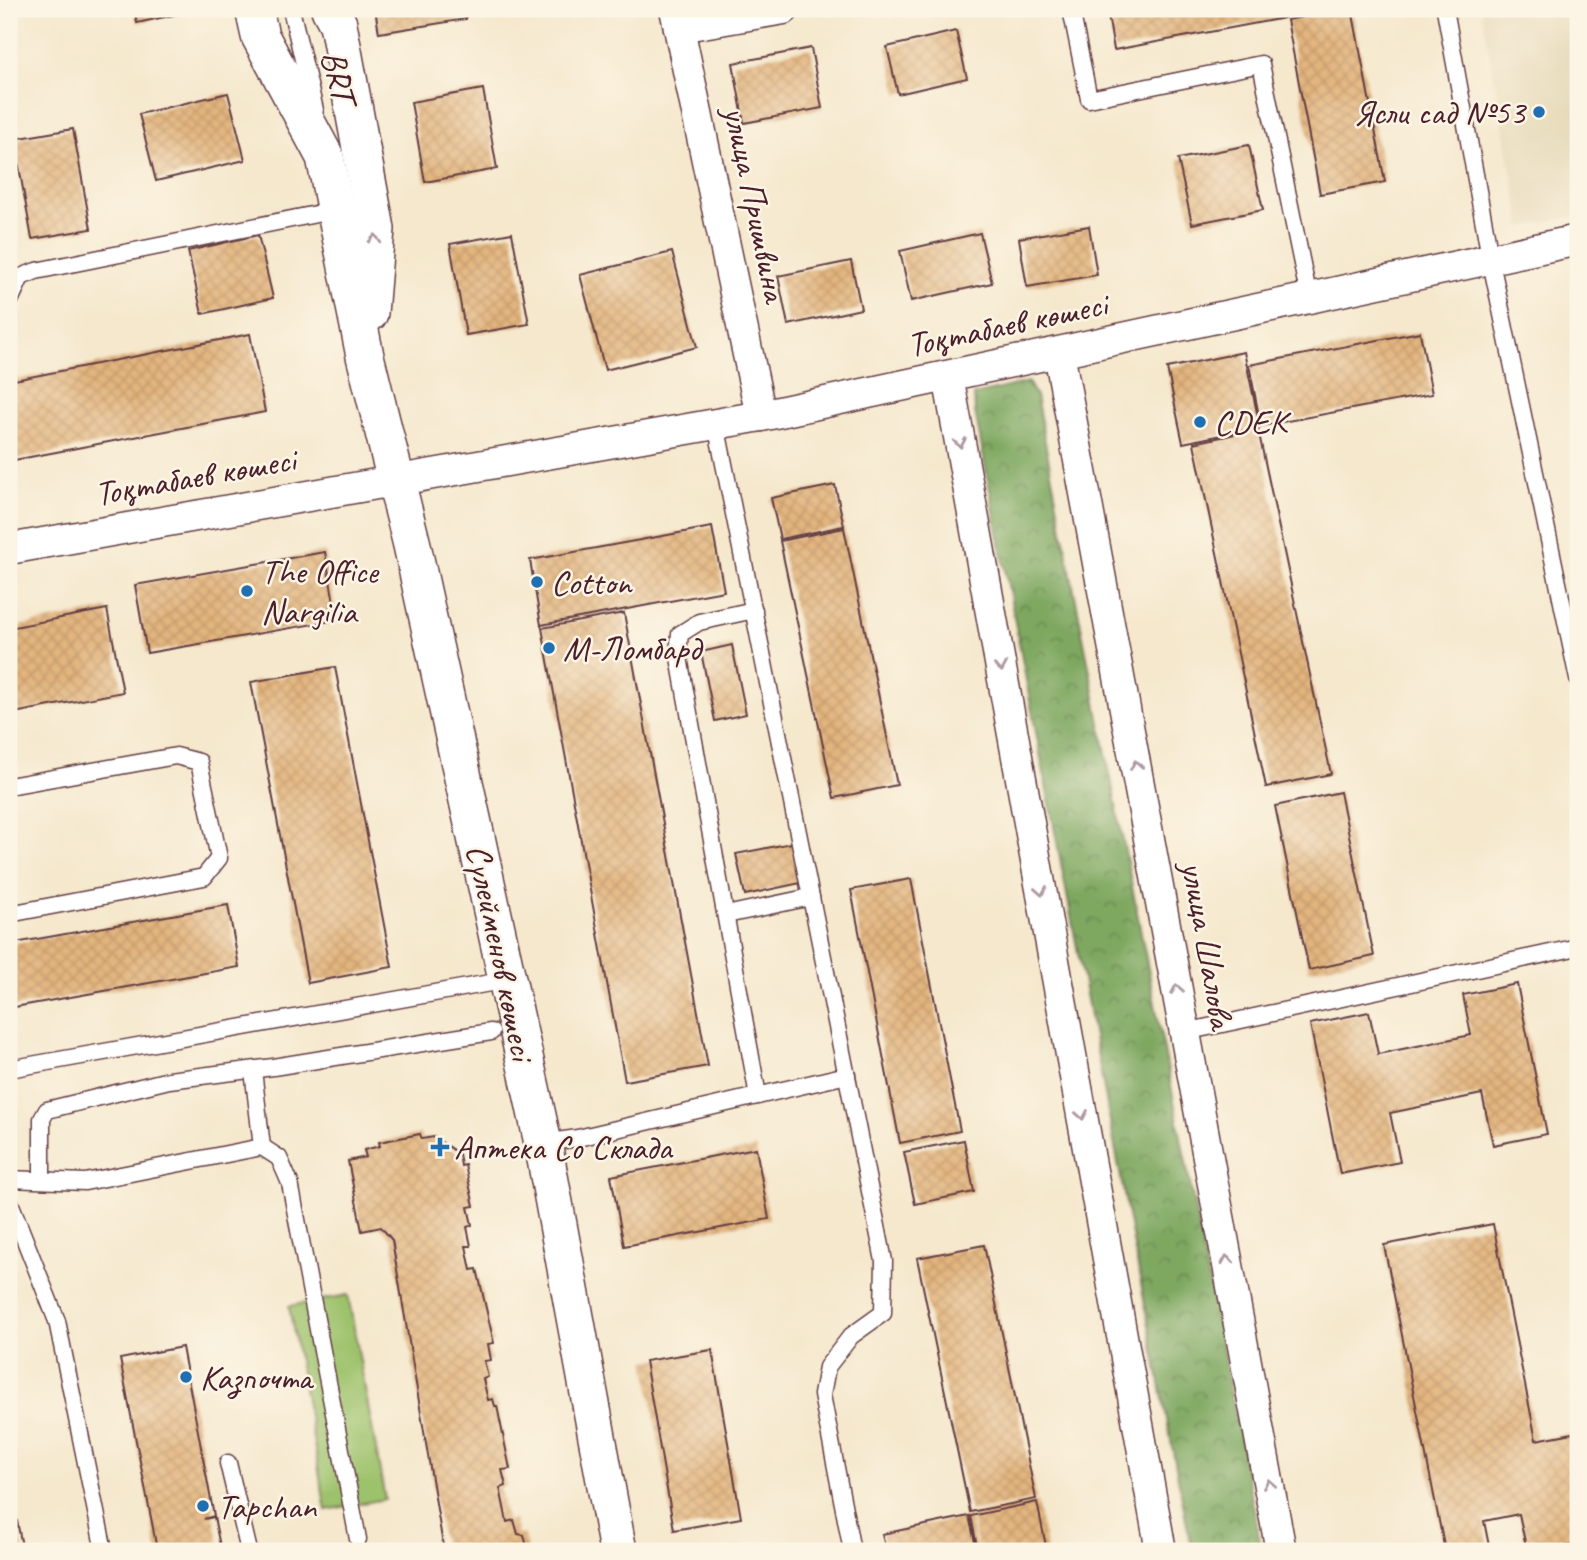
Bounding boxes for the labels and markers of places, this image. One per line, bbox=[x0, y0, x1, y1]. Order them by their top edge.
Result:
place label: Ясли сад №53 bbox=[1353, 90, 1527, 135]
marker: Ясли сад №53 bbox=[1531, 104, 1547, 120]
place label: CDEK bbox=[1214, 400, 1292, 445]
marker: CDEK bbox=[1192, 414, 1208, 430]
place label: The Office Nargilia bbox=[261, 549, 380, 634]
place label: Cotton bbox=[551, 560, 633, 605]
marker: Cotton bbox=[529, 574, 545, 590]
marker: The Office Nargilia bbox=[239, 583, 255, 599]
place label: М-Ломбард bbox=[563, 626, 704, 671]
marker: М-Ломбард bbox=[541, 640, 557, 656]
place label: Аптека Со Склада bbox=[454, 1125, 674, 1170]
marker: Аптека Со Склада bbox=[432, 1139, 448, 1155]
place label: Казпочта bbox=[200, 1355, 314, 1400]
marker: Казпочта bbox=[178, 1369, 194, 1385]
place label: Tapchan bbox=[217, 1484, 318, 1529]
marker: Tapchan bbox=[195, 1498, 211, 1514]

